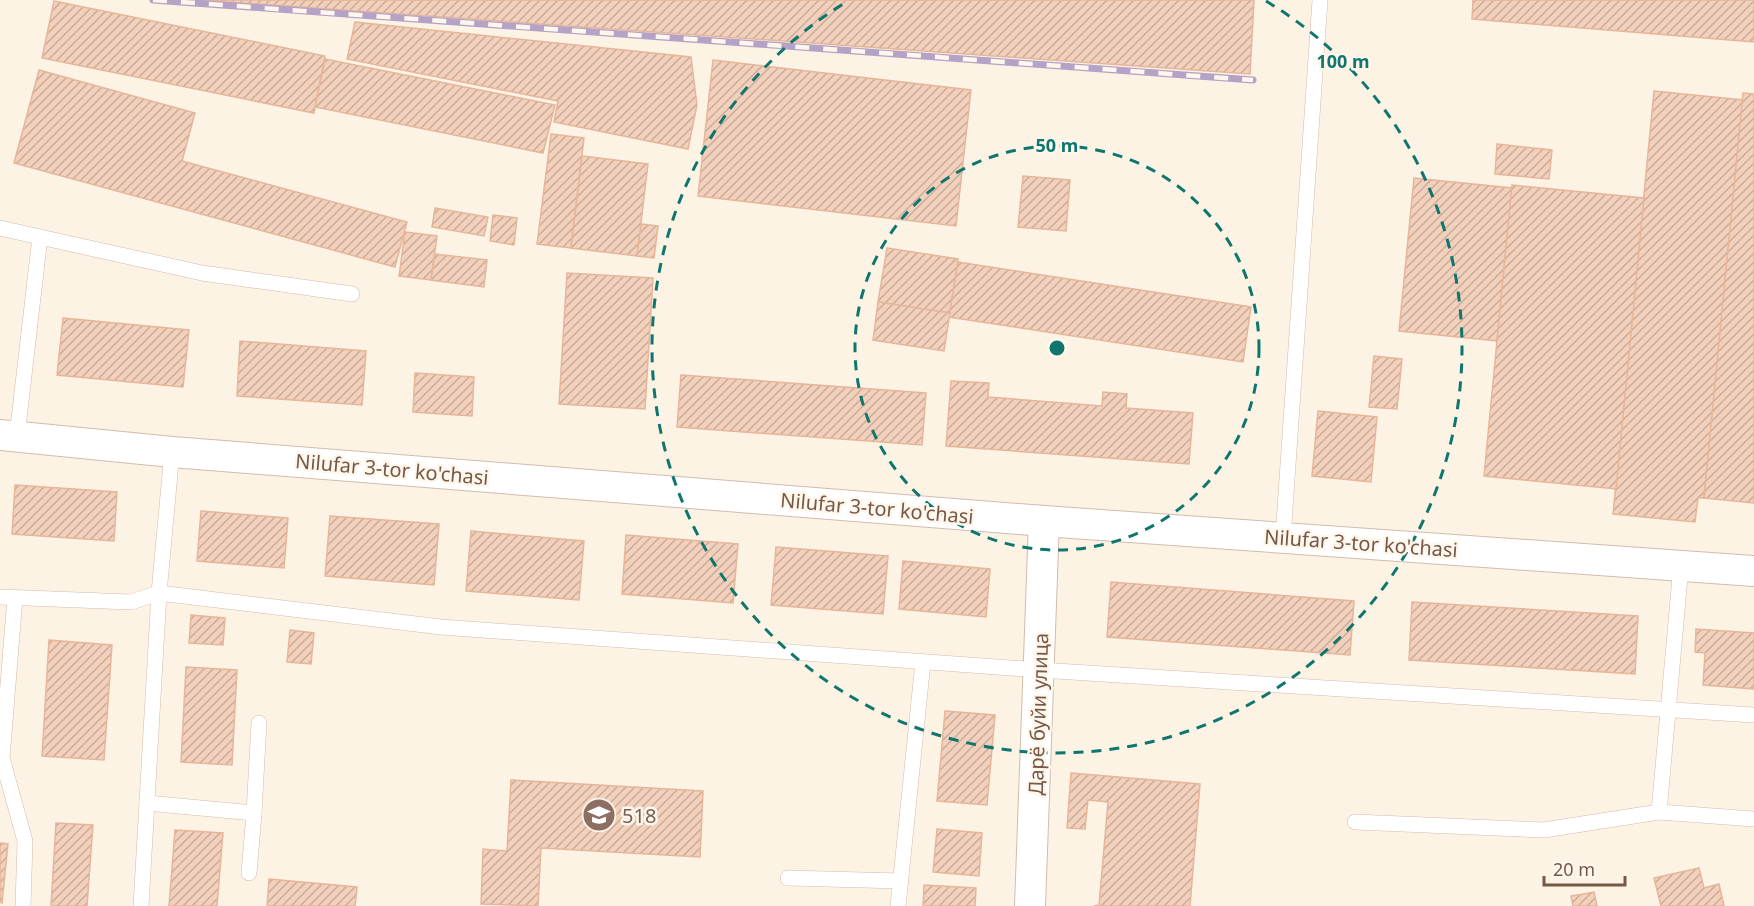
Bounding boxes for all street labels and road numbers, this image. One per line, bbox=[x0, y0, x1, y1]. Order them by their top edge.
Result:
street label: Nilufar 3-tor ko'chasi bbox=[294, 447, 490, 491]
street label: Nilufar 3-tor ko'chasi bbox=[779, 486, 975, 530]
street label: Nilufar 3-tor ko'chasi bbox=[1263, 523, 1459, 563]
street label: Дарё буйи улица bbox=[1022, 632, 1054, 796]

